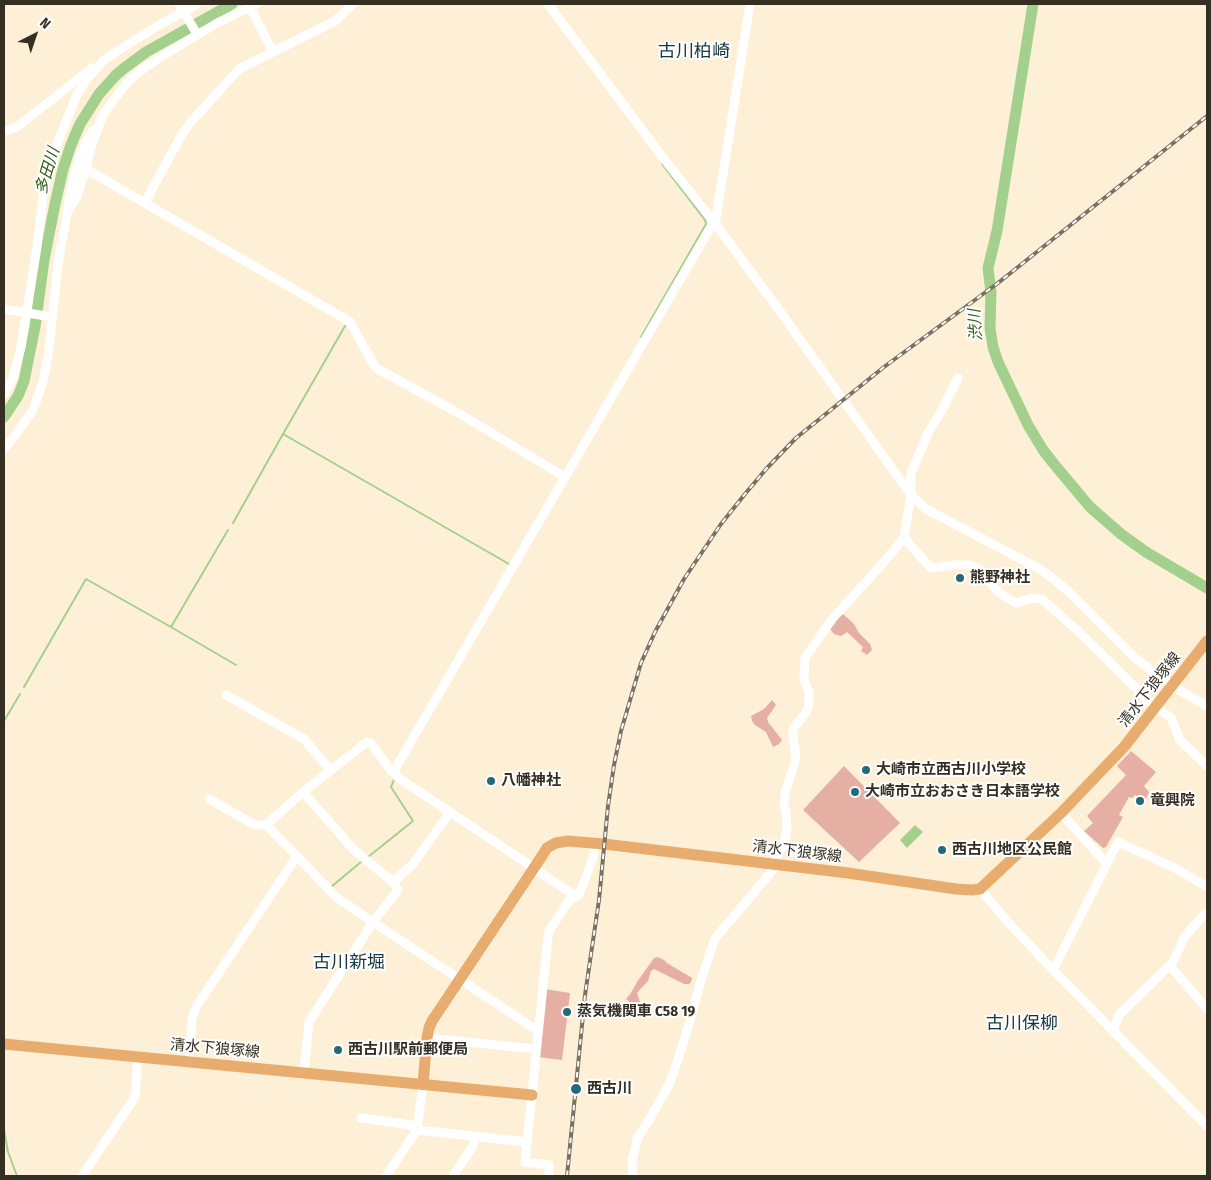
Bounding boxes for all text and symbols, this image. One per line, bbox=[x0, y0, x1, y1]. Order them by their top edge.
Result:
north arrow bbox=[10, 10, 60, 60]
text: N bbox=[36, 14, 54, 32]
district label: 古川柏崎 bbox=[658, 41, 730, 63]
water label: 多田川 bbox=[32, 145, 64, 197]
water label: 渋川 bbox=[965, 308, 987, 342]
place label: 熊野神社 bbox=[970, 569, 1030, 587]
marker: 熊野神社 bbox=[954, 572, 966, 584]
street label: 清水下狼塚線 bbox=[1115, 649, 1185, 731]
place label: 大崎市立西古川小学校 bbox=[876, 761, 1026, 779]
marker: 大崎市立西古川小学校 bbox=[860, 764, 872, 776]
place label: 八幡神社 bbox=[501, 772, 561, 790]
marker: 八幡神社 bbox=[485, 775, 497, 787]
place label: 大崎市立おおさき日本語学校 bbox=[865, 783, 1060, 801]
marker: 大崎市立おおさき日本語学校 bbox=[849, 786, 861, 798]
place label: 竜興院 bbox=[1150, 792, 1195, 810]
marker: 竜興院 bbox=[1134, 795, 1146, 807]
street label: 清水下狼塚線 bbox=[751, 838, 843, 866]
place label: 西古川地区公民館 bbox=[952, 841, 1072, 859]
marker: 西古川地区公民館 bbox=[936, 844, 948, 856]
district label: 古川新堀 bbox=[313, 952, 385, 974]
place label: 蒸気機関車 C58 19 bbox=[577, 1003, 695, 1021]
marker: 蒸気機関車 C58 19 bbox=[561, 1006, 573, 1018]
district label: 古川保柳 bbox=[986, 1013, 1058, 1035]
street label: 清水下狼塚線 bbox=[169, 1036, 261, 1062]
place label: 西古川駅前郵便局 bbox=[348, 1041, 468, 1059]
marker: 西古川駅前郵便局 bbox=[332, 1044, 344, 1056]
place label: 西古川 bbox=[587, 1080, 632, 1098]
marker: 西古川 bbox=[569, 1082, 583, 1096]

